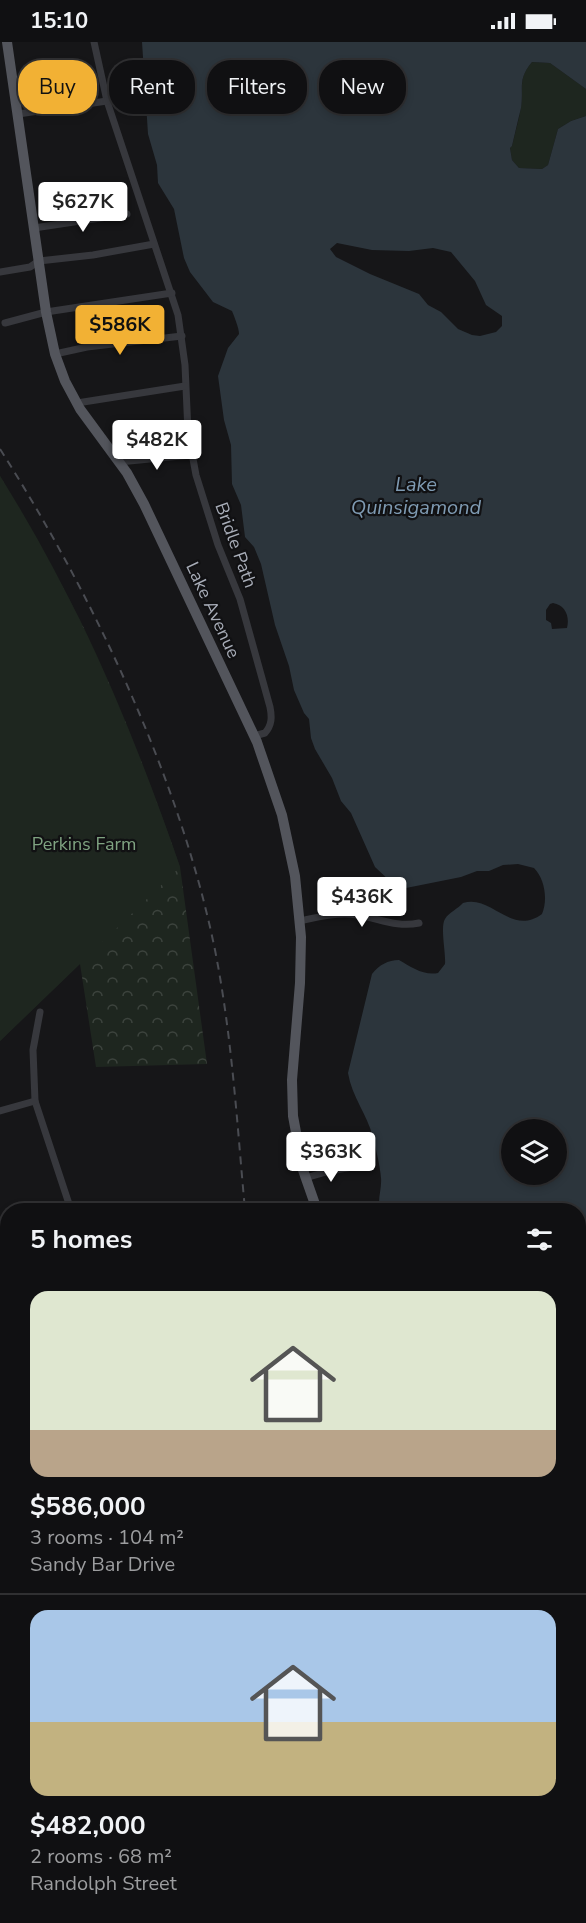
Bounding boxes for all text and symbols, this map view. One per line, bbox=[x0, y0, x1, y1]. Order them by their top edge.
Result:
text: 15:10 bbox=[30, 6, 88, 36]
chip: Buy bbox=[18, 60, 97, 114]
chip: Rent bbox=[109, 60, 195, 114]
chip: Filters bbox=[207, 60, 307, 114]
chip: New bbox=[319, 60, 406, 114]
pin: $627K bbox=[41, 182, 125, 233]
text: $627K bbox=[52, 188, 114, 215]
pin: $586K bbox=[78, 305, 162, 356]
text: $586K bbox=[89, 311, 151, 338]
pin: $482K bbox=[115, 420, 199, 471]
text: $482K bbox=[126, 426, 188, 453]
water label: Lake Quinsigamond bbox=[351, 471, 482, 521]
street label: Bridle Path bbox=[209, 499, 263, 591]
street label: Lake Avenue bbox=[180, 558, 246, 662]
park label: Perkins Farm bbox=[32, 832, 136, 856]
pin: $436K bbox=[320, 877, 404, 928]
text: $436K bbox=[331, 883, 393, 910]
map controls bbox=[501, 1119, 567, 1185]
button: layers bbox=[501, 1119, 567, 1185]
pin: $363K bbox=[289, 1132, 373, 1183]
text: $363K bbox=[300, 1138, 362, 1165]
text: 5 homes bbox=[30, 1222, 132, 1257]
icon: filters bbox=[523, 1223, 556, 1256]
icon: home bbox=[239, 1330, 347, 1438]
text: $586,000 bbox=[30, 1489, 146, 1524]
text: 3 rooms · 104 m² bbox=[30, 1524, 184, 1551]
text: Sandy Bar Drive bbox=[30, 1551, 175, 1578]
icon: home bbox=[239, 1649, 347, 1757]
text: $482,000 bbox=[30, 1808, 146, 1843]
text: 2 rooms · 68 m² bbox=[30, 1843, 172, 1870]
text: Randolph Street bbox=[30, 1870, 177, 1897]

